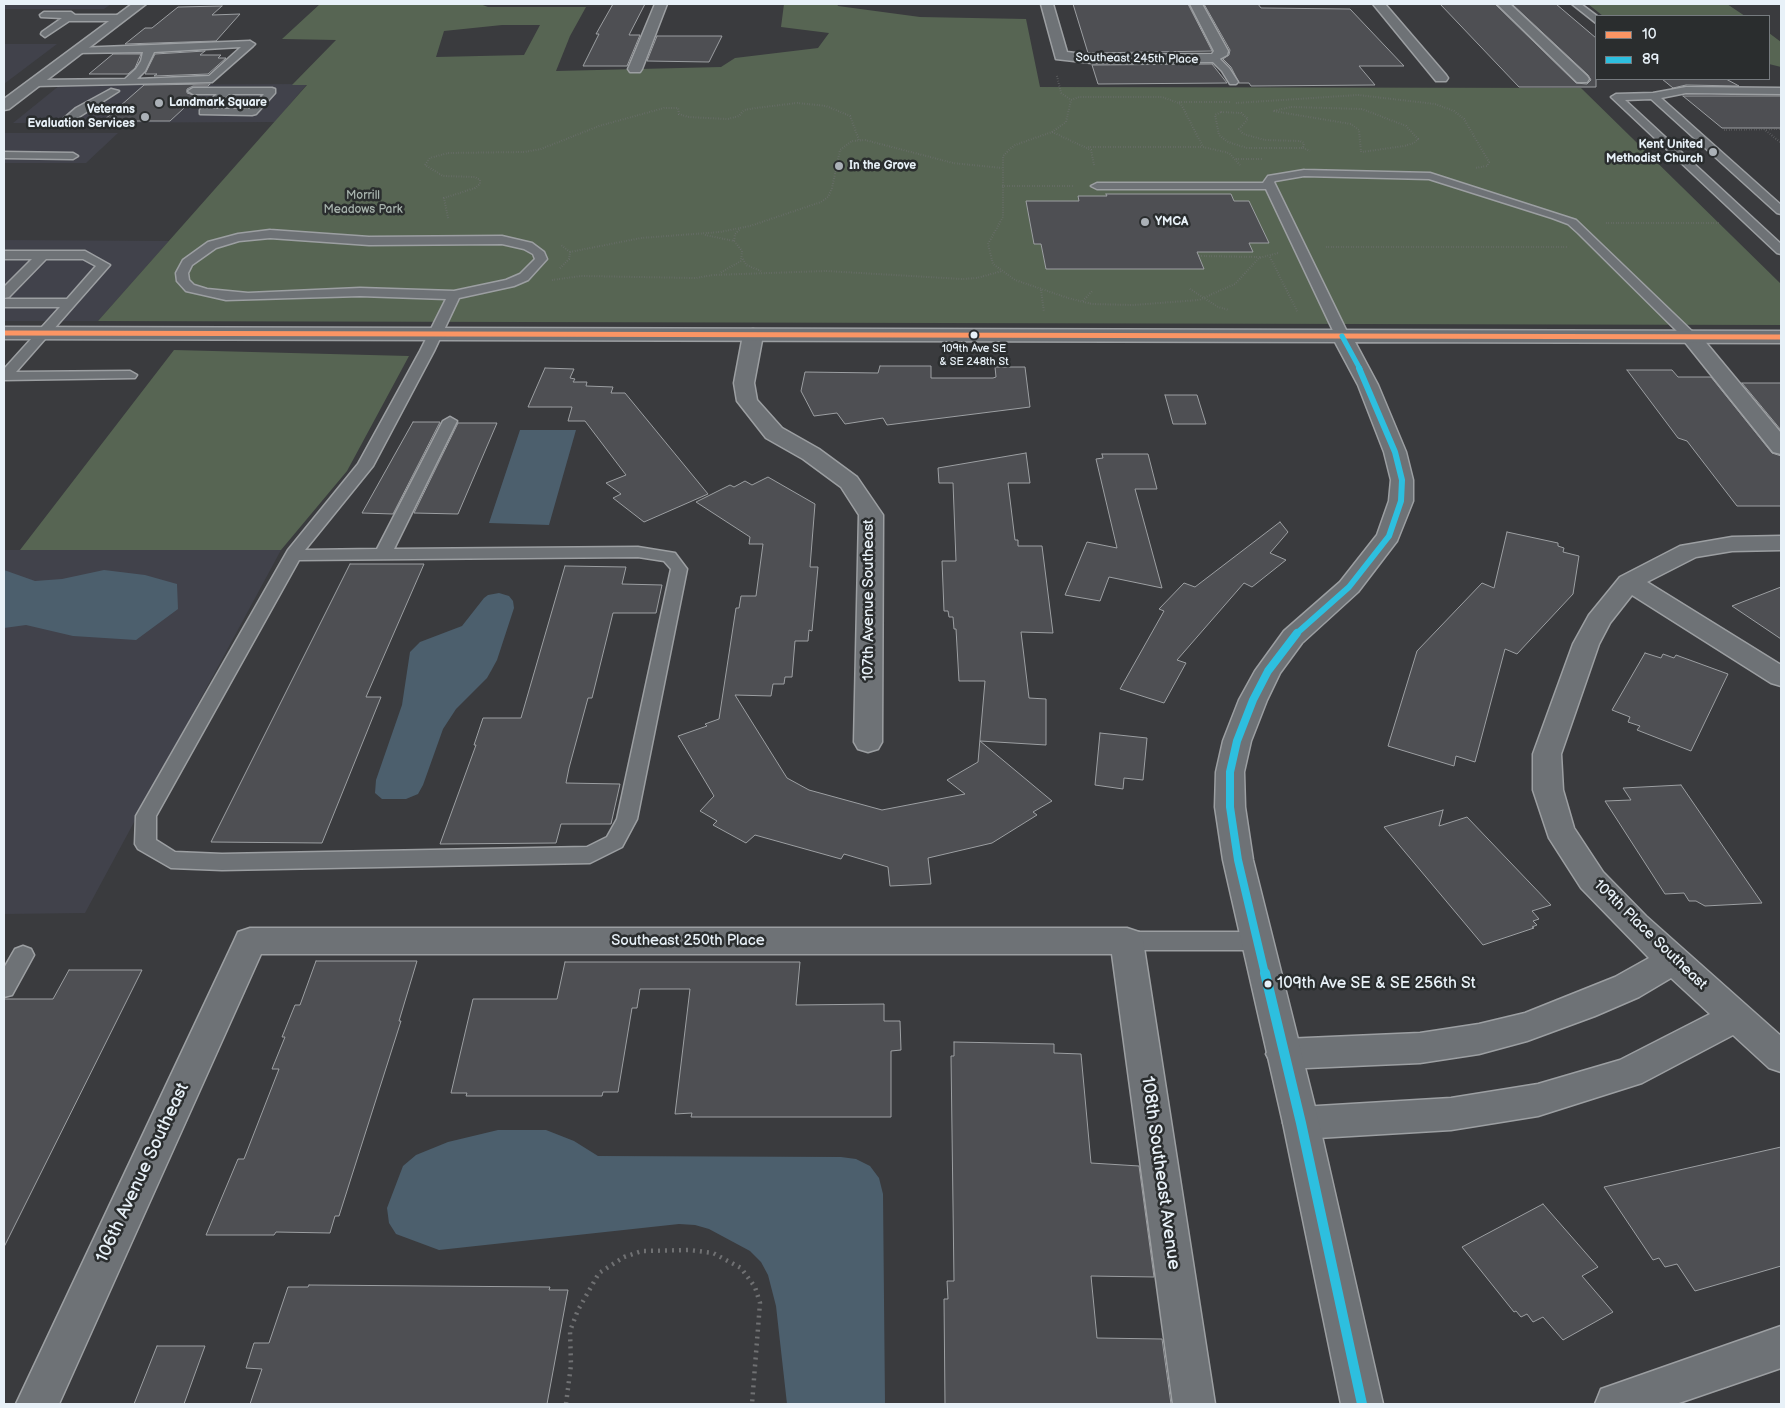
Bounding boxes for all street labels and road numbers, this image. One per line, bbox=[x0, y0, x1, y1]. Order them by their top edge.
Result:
street label: Southeast 245th Place bbox=[1075, 51, 1199, 67]
street label: 107th Avenue Southeast bbox=[860, 519, 878, 681]
street label: 109th Place Southeast bbox=[1590, 876, 1710, 994]
street label: Southeast 250th Place bbox=[611, 932, 765, 950]
street label: 108th Southeast Avenue bbox=[1136, 1075, 1184, 1271]
street label: 106th Avenue Southeast bbox=[92, 1080, 194, 1266]

